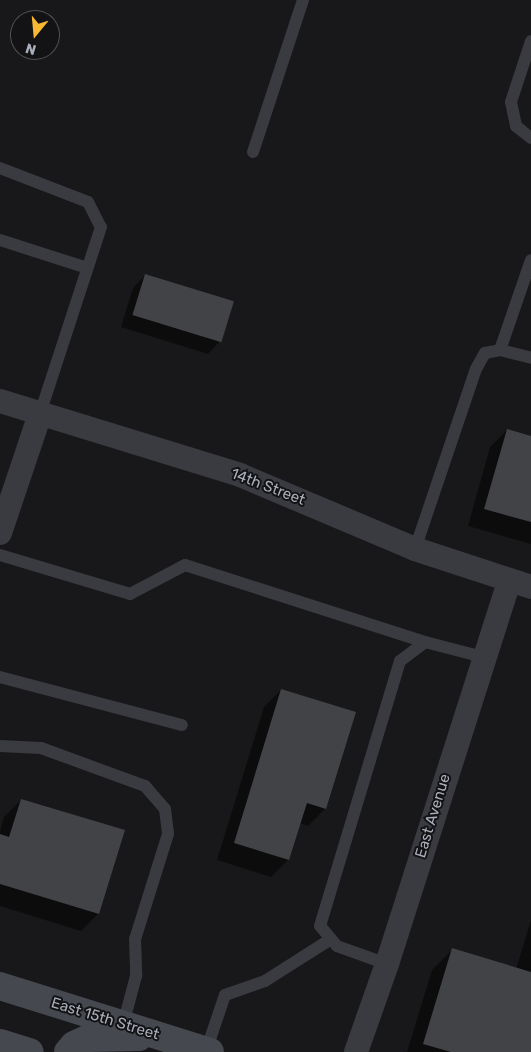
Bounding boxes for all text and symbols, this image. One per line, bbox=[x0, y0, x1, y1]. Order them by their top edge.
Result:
north arrow bbox=[10, 10, 60, 60]
text: N bbox=[23, 39, 38, 58]
street label: 14th Street bbox=[228, 465, 308, 509]
street label: East Avenue bbox=[412, 772, 454, 860]
street label: East 15th Street bbox=[49, 994, 161, 1044]

